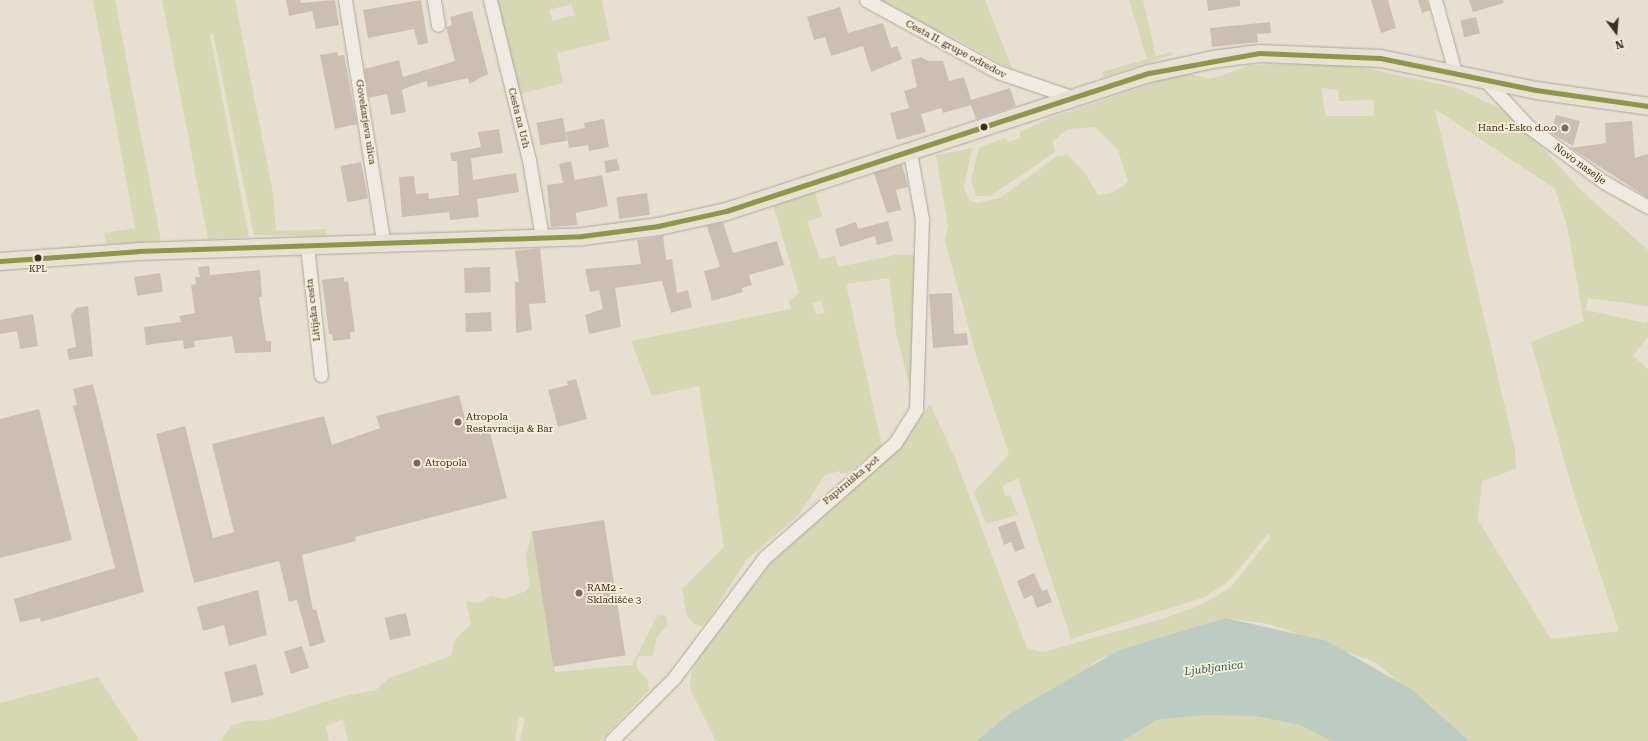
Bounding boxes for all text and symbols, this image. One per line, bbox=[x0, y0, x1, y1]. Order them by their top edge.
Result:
north arrow bbox=[1596, 12, 1636, 52]
street label: Cesta II. grupe odredov bbox=[904, 17, 1008, 81]
text: N bbox=[1614, 37, 1625, 51]
street label: Govekarjeva ulica bbox=[353, 79, 379, 165]
street label: Cesta na Urh bbox=[506, 87, 532, 149]
unlabelled marker bbox=[979, 122, 989, 132]
place label: Hand-Esko d.o.o bbox=[1478, 122, 1557, 134]
marker: Hand-Esko d.o.o bbox=[1560, 123, 1570, 133]
street label: Novo naselje bbox=[1552, 141, 1608, 187]
marker: KPL bbox=[33, 253, 43, 263]
place label: KPL bbox=[29, 264, 47, 274]
street label: Litijska cesta bbox=[303, 278, 323, 342]
place label: Atropola Restavracija & Bar bbox=[466, 410, 553, 434]
marker: Atropola Restavracija & Bar bbox=[453, 417, 463, 427]
street label: Papirniška pot bbox=[820, 453, 882, 507]
place label: Atropola bbox=[425, 457, 467, 469]
marker: Atropola bbox=[412, 458, 422, 468]
place label: RAM2 - Skladišče 3 bbox=[587, 581, 641, 604]
marker: RAM2 - Skladišče 3 bbox=[574, 588, 584, 598]
water label: Ljubljanica bbox=[1184, 659, 1244, 679]

